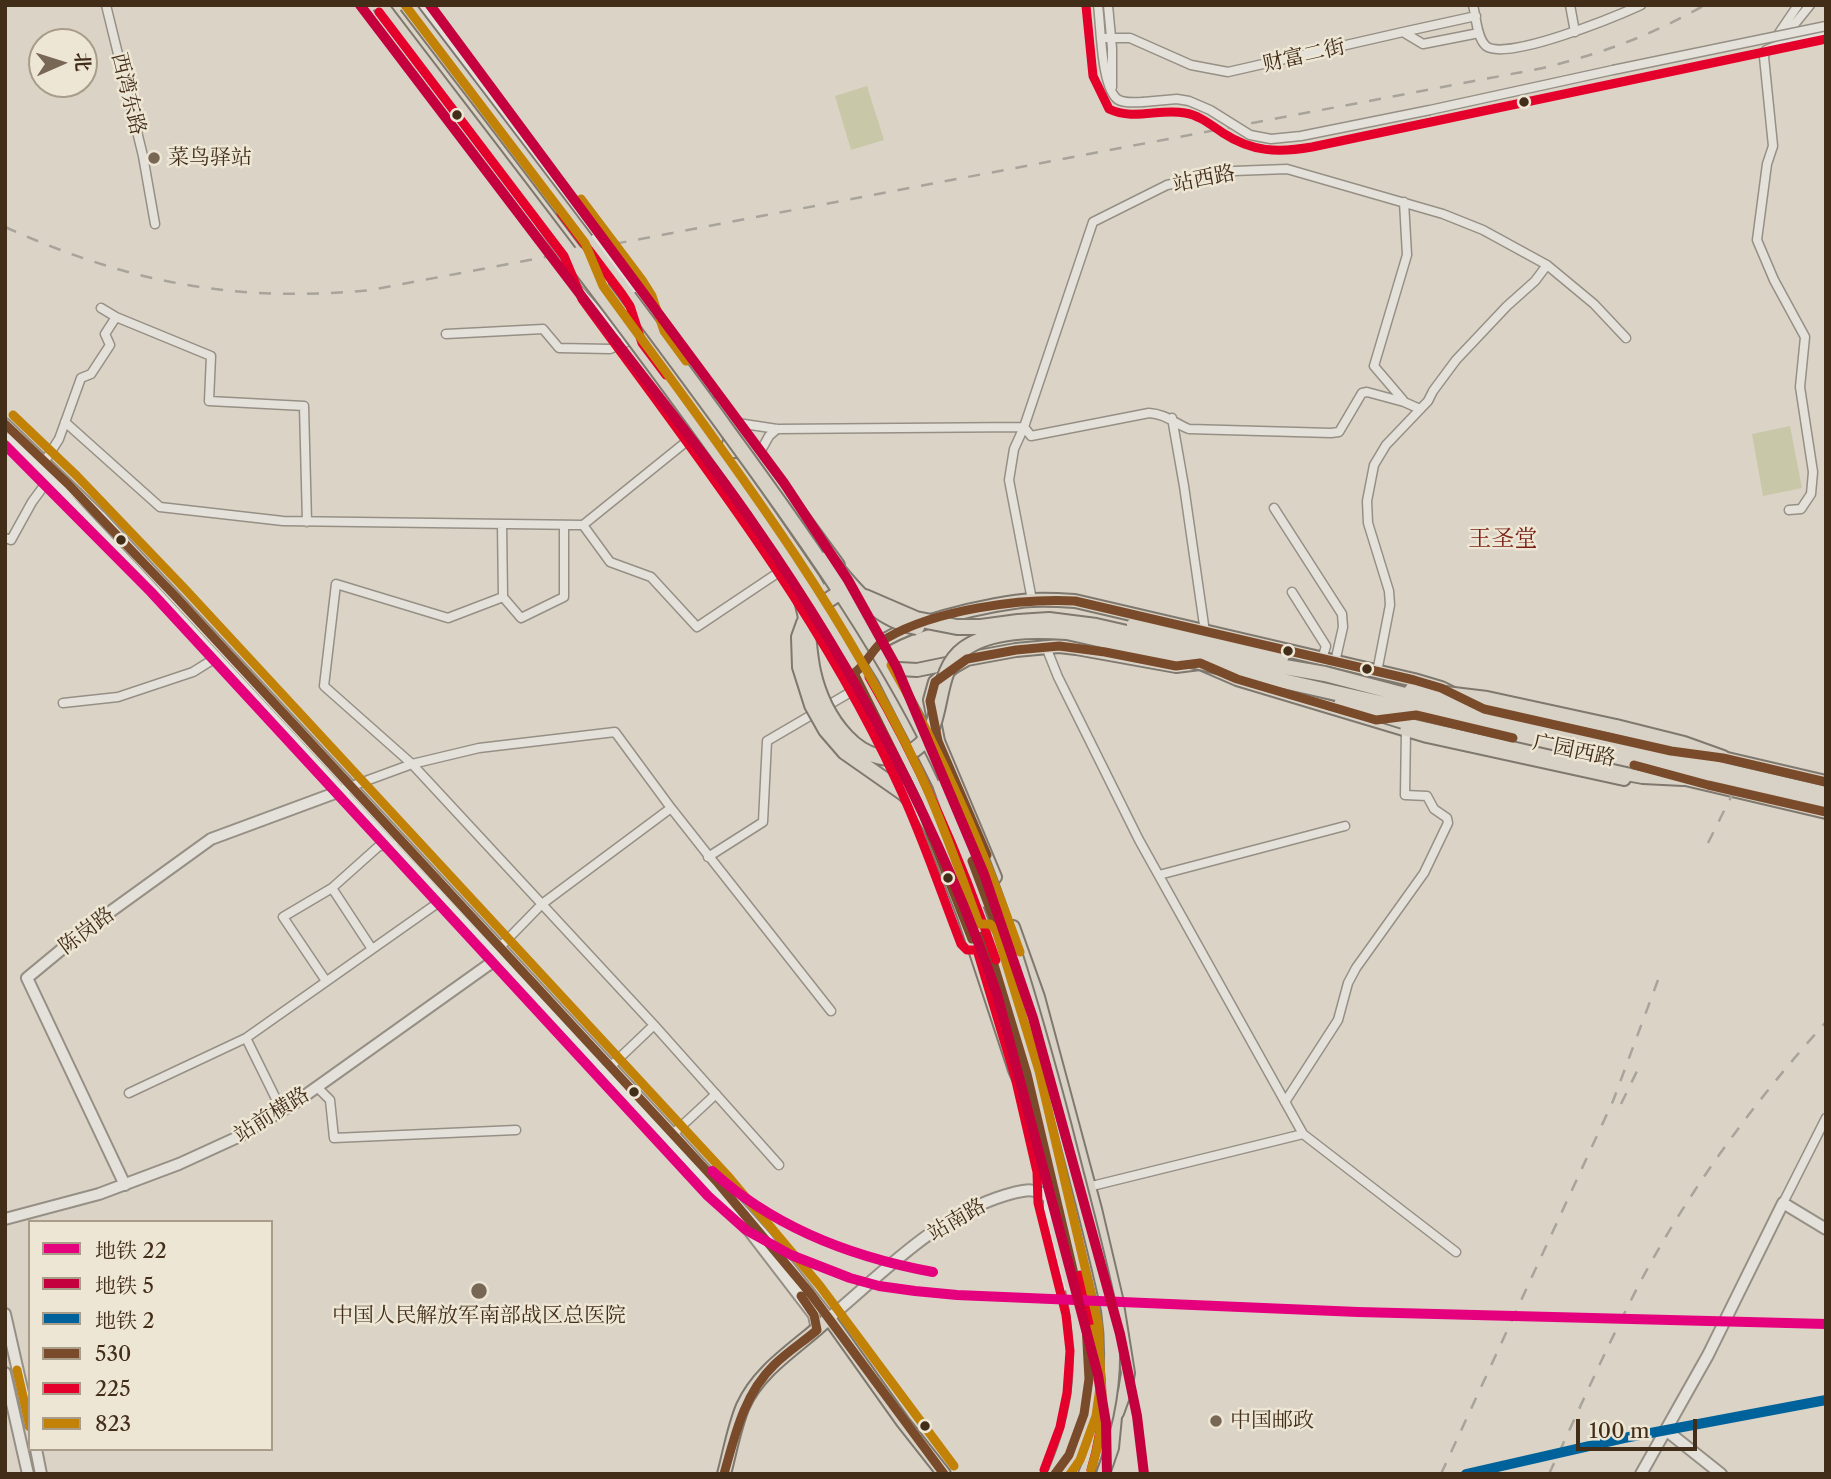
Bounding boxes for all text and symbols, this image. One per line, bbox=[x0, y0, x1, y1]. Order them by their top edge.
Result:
north arrow bbox=[28, 28, 98, 98]
street label: 财富二街 bbox=[1260, 34, 1348, 78]
street label: 西湾东路 bbox=[106, 50, 150, 138]
text: 北 bbox=[70, 52, 94, 72]
unlabelled marker bbox=[1517, 95, 1531, 109]
unlabelled marker bbox=[450, 108, 464, 122]
place label: 菜鸟驿站 bbox=[168, 145, 252, 171]
marker: 菜鸟驿站 bbox=[146, 150, 162, 166]
street label: 站西路 bbox=[1171, 161, 1237, 197]
district label: 王圣堂 bbox=[1469, 525, 1537, 553]
unlabelled marker bbox=[114, 533, 128, 547]
unlabelled marker bbox=[1281, 644, 1295, 658]
unlabelled marker bbox=[1360, 662, 1374, 676]
street label: 广园西路 bbox=[1530, 730, 1618, 772]
unlabelled marker bbox=[941, 871, 955, 885]
street label: 陈岗路 bbox=[54, 902, 120, 960]
street label: 站前横路 bbox=[230, 1082, 314, 1148]
unlabelled marker bbox=[627, 1085, 641, 1099]
street label: 站南路 bbox=[923, 1193, 991, 1247]
legend bbox=[28, 1220, 273, 1451]
text: 地铁 22 bbox=[95, 1238, 167, 1263]
text: 地铁 5 bbox=[95, 1273, 154, 1298]
marker: 中国人民解放军南部战区总医院 bbox=[469, 1281, 489, 1301]
place label: 中国人民解放军南部战区总医院 bbox=[332, 1303, 626, 1329]
text: 地铁 2 bbox=[95, 1308, 155, 1333]
text: 530 bbox=[95, 1341, 131, 1366]
text: 225 bbox=[95, 1376, 131, 1401]
scale bar bbox=[1579, 1406, 1700, 1450]
place label: 中国邮政 bbox=[1230, 1408, 1314, 1434]
text: 823 bbox=[95, 1411, 131, 1436]
marker: 中国邮政 bbox=[1208, 1413, 1224, 1429]
text: 100 m bbox=[1589, 1418, 1650, 1443]
unlabelled marker bbox=[918, 1419, 932, 1433]

